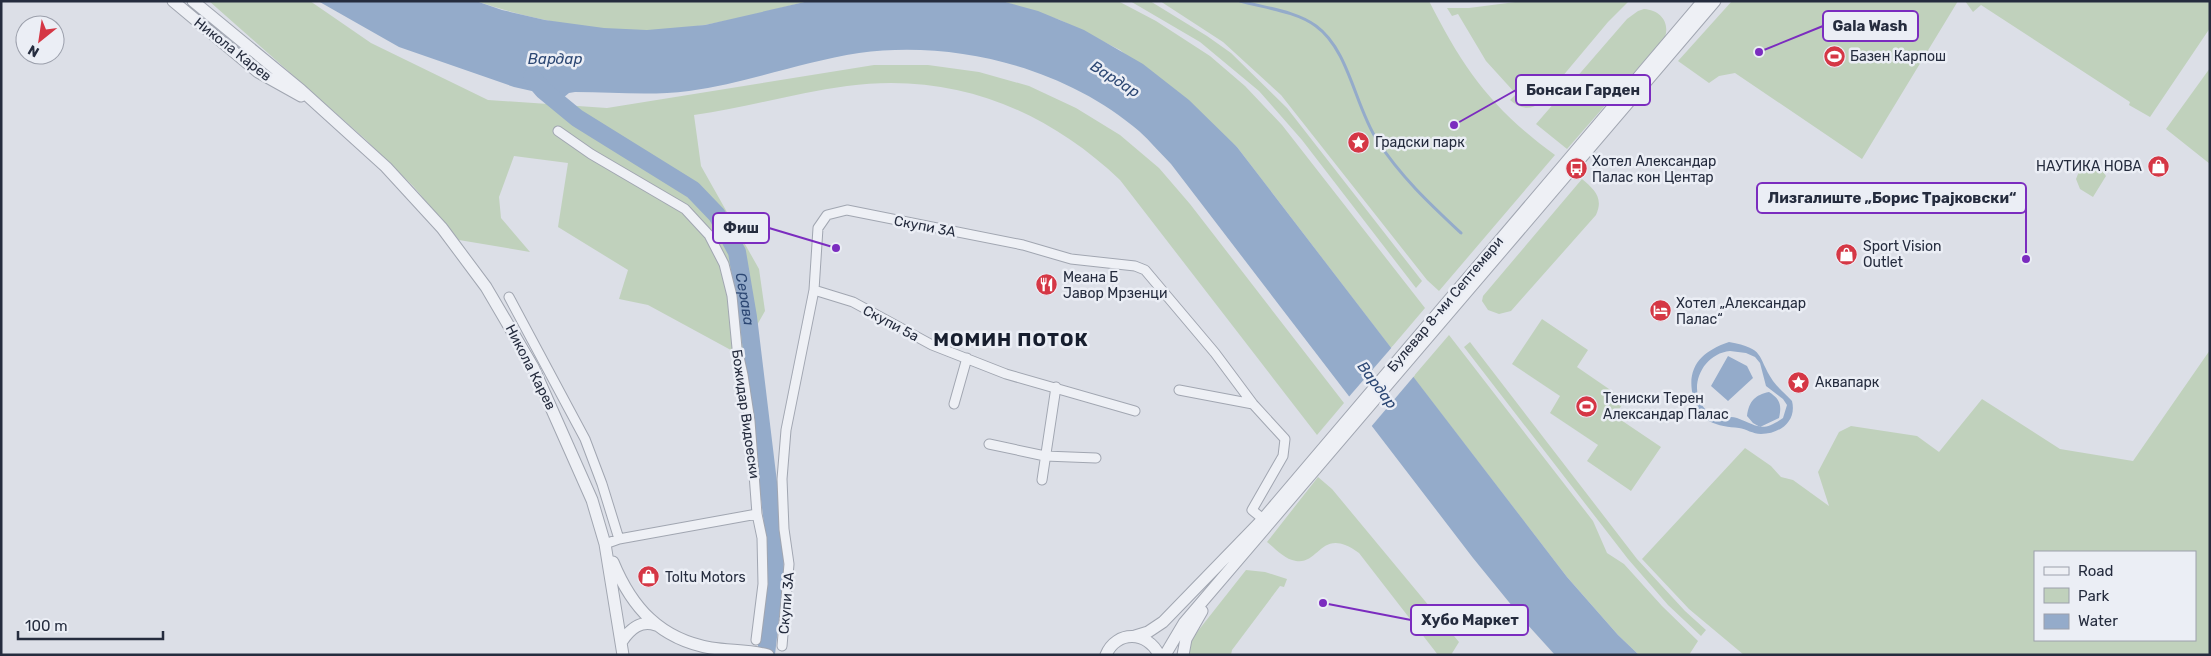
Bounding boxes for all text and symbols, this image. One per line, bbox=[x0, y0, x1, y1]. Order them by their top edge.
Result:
callout: Gala Wash bbox=[1823, 11, 1918, 41]
street label: Никола Карев bbox=[191, 14, 275, 85]
north arrow bbox=[15, 15, 65, 65]
text: Gala Wash bbox=[1833, 17, 1907, 35]
text: N bbox=[25, 41, 42, 61]
sports icon: Базен Карпош bbox=[1822, 44, 1846, 68]
place label: Базен Карпош bbox=[1850, 48, 1946, 65]
water label: Вардар bbox=[528, 50, 582, 68]
water label: Вардар bbox=[1087, 57, 1143, 101]
callout: Бонсаи Гарден bbox=[1516, 75, 1650, 105]
text: Бонсаи Гарден bbox=[1526, 81, 1640, 99]
place icon: Градски парк bbox=[1347, 130, 1371, 154]
place label: Градски парк bbox=[1375, 134, 1465, 151]
place label: Хотел Александар Палас кон Центар bbox=[1592, 153, 1716, 186]
shop icon: НАУТИКА НОВА bbox=[2146, 154, 2170, 178]
bus stop icon: Хотел Александар Палас кон Центар bbox=[1564, 157, 1588, 181]
place label: НАУТИКА НОВА bbox=[2036, 158, 2143, 175]
callout: Лизгалиште „Борис Трајковски“ bbox=[1757, 183, 2026, 213]
text: Лизгалиште „Борис Трајковски“ bbox=[1768, 189, 2016, 207]
street label: Скупи 3А bbox=[893, 212, 958, 241]
callout: Фиш bbox=[713, 213, 769, 243]
text: Фиш bbox=[723, 219, 759, 237]
street label: Булевар 8-ми Септември bbox=[1384, 233, 1507, 375]
place label: Sport Vision Outlet bbox=[1863, 238, 1942, 271]
shop icon: Sport Vision Outlet bbox=[1835, 242, 1859, 266]
place label: Меана Б Јавор Мрзенци bbox=[1063, 269, 1167, 302]
water label: Серава bbox=[732, 271, 758, 327]
restaurant icon: Меана Б Јавор Мрзенци bbox=[1035, 273, 1059, 297]
place label: Хотел „Александар Палас“ bbox=[1676, 295, 1806, 328]
hotel icon: Хотел „Александар Палас“ bbox=[1648, 299, 1672, 323]
street label: Скупи 5а bbox=[860, 302, 922, 345]
street label: Никола Карев bbox=[502, 322, 559, 413]
district label: МОМИН ПОТОК bbox=[933, 328, 1089, 351]
street label: Божидар Видоески bbox=[728, 348, 763, 480]
water label: Вардар bbox=[1353, 358, 1401, 412]
place icon: Аквапарк bbox=[1787, 370, 1811, 394]
place label: Аквапарк bbox=[1815, 374, 1880, 391]
place label: Тениски Терен Александар Палас bbox=[1603, 390, 1729, 423]
sports icon: Тениски Терен Александар Палас bbox=[1575, 394, 1599, 418]
legend bbox=[2034, 551, 2196, 641]
text: Road bbox=[2078, 562, 2114, 580]
shop icon: Toltu Motors bbox=[637, 565, 661, 589]
place label: Toltu Motors bbox=[665, 569, 746, 586]
street label: Скупи 3А bbox=[775, 571, 798, 635]
text: Park bbox=[2078, 587, 2109, 605]
callout: Хубо Маркет bbox=[1411, 605, 1528, 635]
scale bar bbox=[18, 608, 162, 640]
text: Хубо Маркет bbox=[1421, 611, 1519, 629]
text: Water bbox=[2078, 612, 2118, 630]
text: 100 m bbox=[25, 617, 67, 635]

